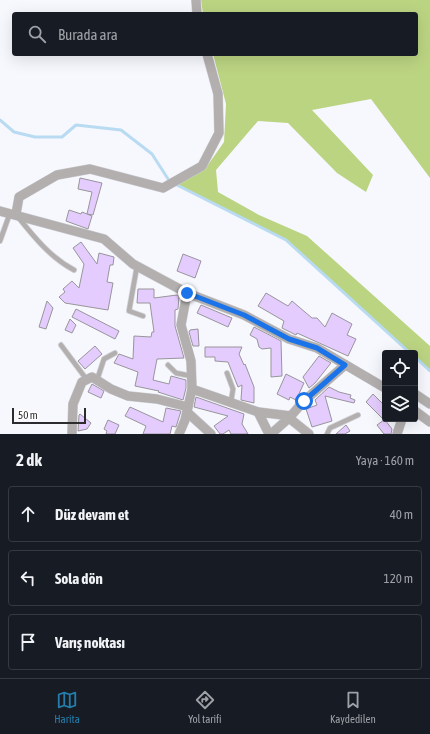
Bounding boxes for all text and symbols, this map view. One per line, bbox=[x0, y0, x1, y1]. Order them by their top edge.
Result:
search box bbox=[12, 12, 418, 56]
icon: search bbox=[26, 23, 48, 45]
text: Burada ara bbox=[58, 26, 118, 43]
route end bbox=[178, 284, 196, 302]
map controls bbox=[382, 350, 418, 422]
button: locate bbox=[382, 350, 418, 386]
button: layers bbox=[382, 386, 418, 422]
route start bbox=[295, 392, 313, 410]
scale bar bbox=[12, 406, 86, 425]
text: 50 m bbox=[18, 409, 38, 421]
text: 2 dk bbox=[16, 450, 42, 470]
text: Yaya · 160 m bbox=[356, 453, 414, 468]
icon: ahead bbox=[17, 503, 39, 525]
text: Düz devam et bbox=[55, 506, 129, 523]
text: 40 m bbox=[390, 507, 413, 522]
icon: left bbox=[17, 567, 39, 589]
text: Sola dön bbox=[55, 570, 103, 587]
text: 120 m bbox=[384, 571, 413, 586]
icon: arrive bbox=[17, 631, 39, 653]
text: Varış noktası bbox=[55, 634, 125, 651]
tab: Harita bbox=[54, 689, 80, 725]
tab: Yol tarifi bbox=[188, 689, 222, 725]
tab: Kaydedilen bbox=[330, 689, 376, 725]

